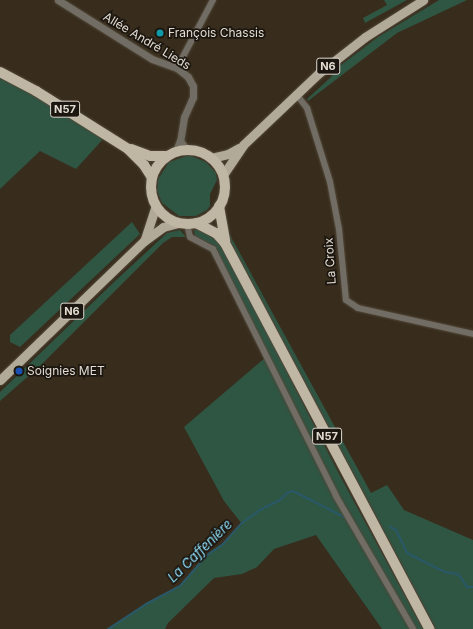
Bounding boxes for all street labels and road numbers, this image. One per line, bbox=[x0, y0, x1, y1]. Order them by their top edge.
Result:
street label: Allée André Lieds bbox=[101, 9, 193, 73]
road number: N6 bbox=[316, 57, 340, 75]
road number: N57 bbox=[50, 100, 80, 118]
street label: La Croix bbox=[321, 237, 339, 285]
road number: N6 bbox=[60, 302, 84, 320]
road number: N57 bbox=[312, 427, 342, 445]

